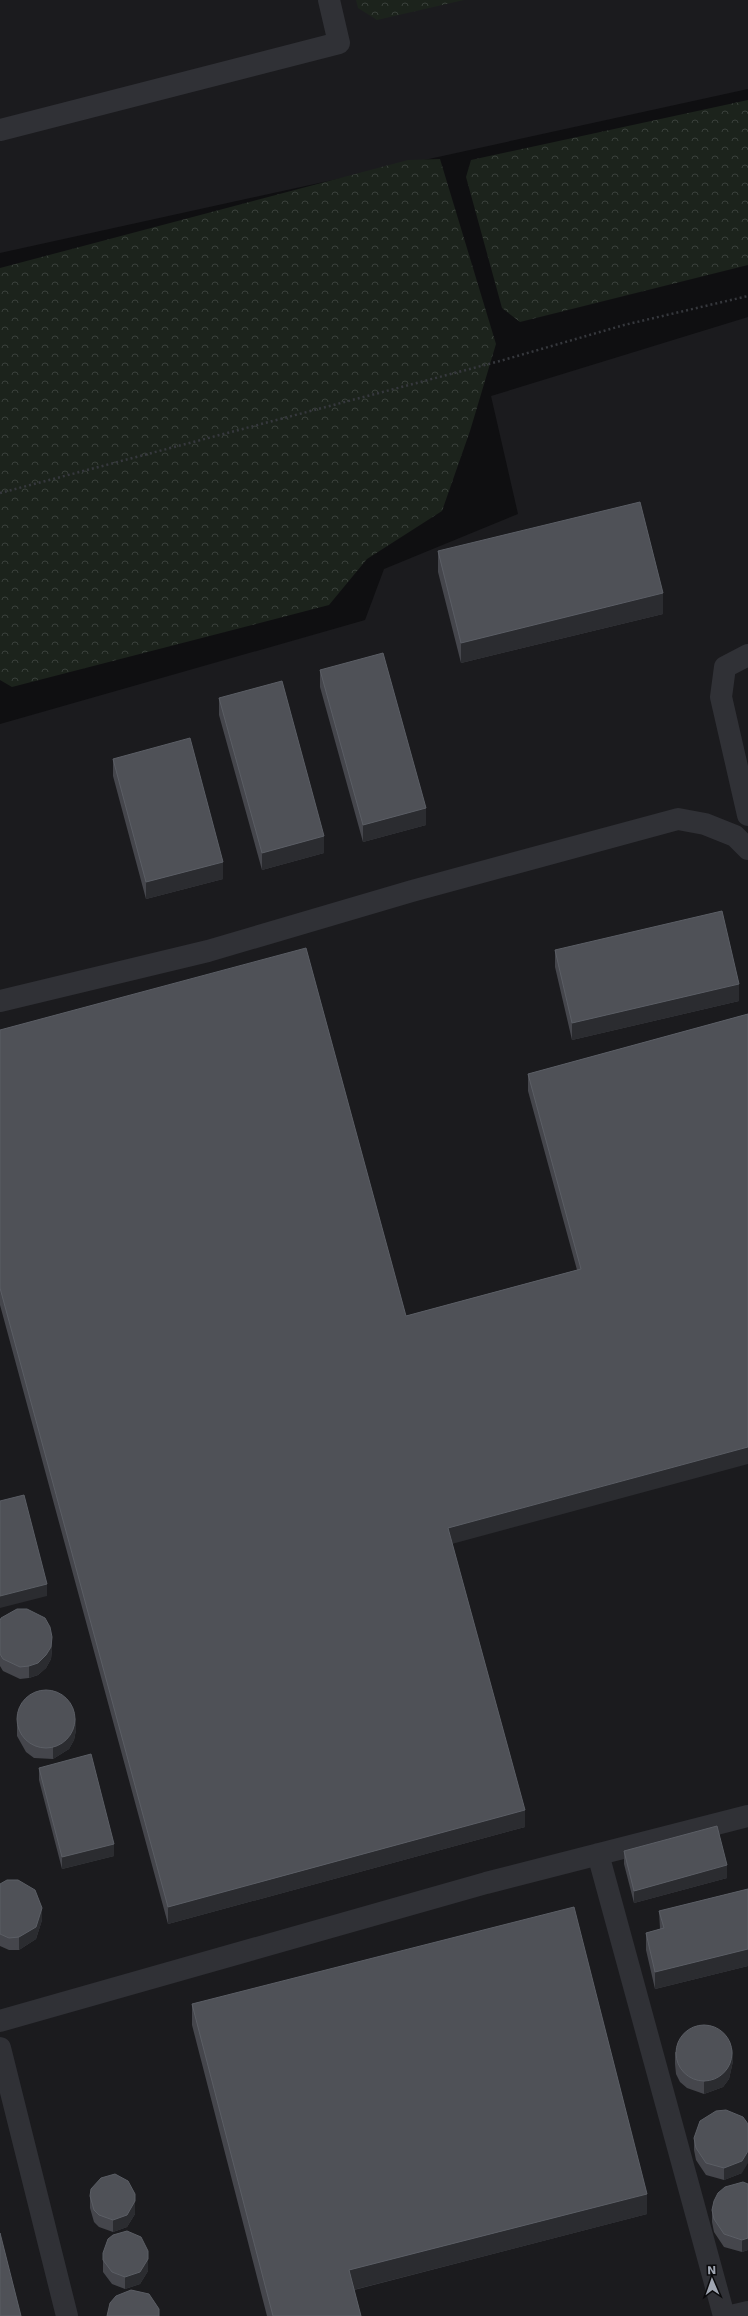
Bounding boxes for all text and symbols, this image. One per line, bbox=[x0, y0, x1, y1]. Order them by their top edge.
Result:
north arrow bbox=[692, 2260, 732, 2300]
text: N bbox=[707, 2264, 717, 2277]

